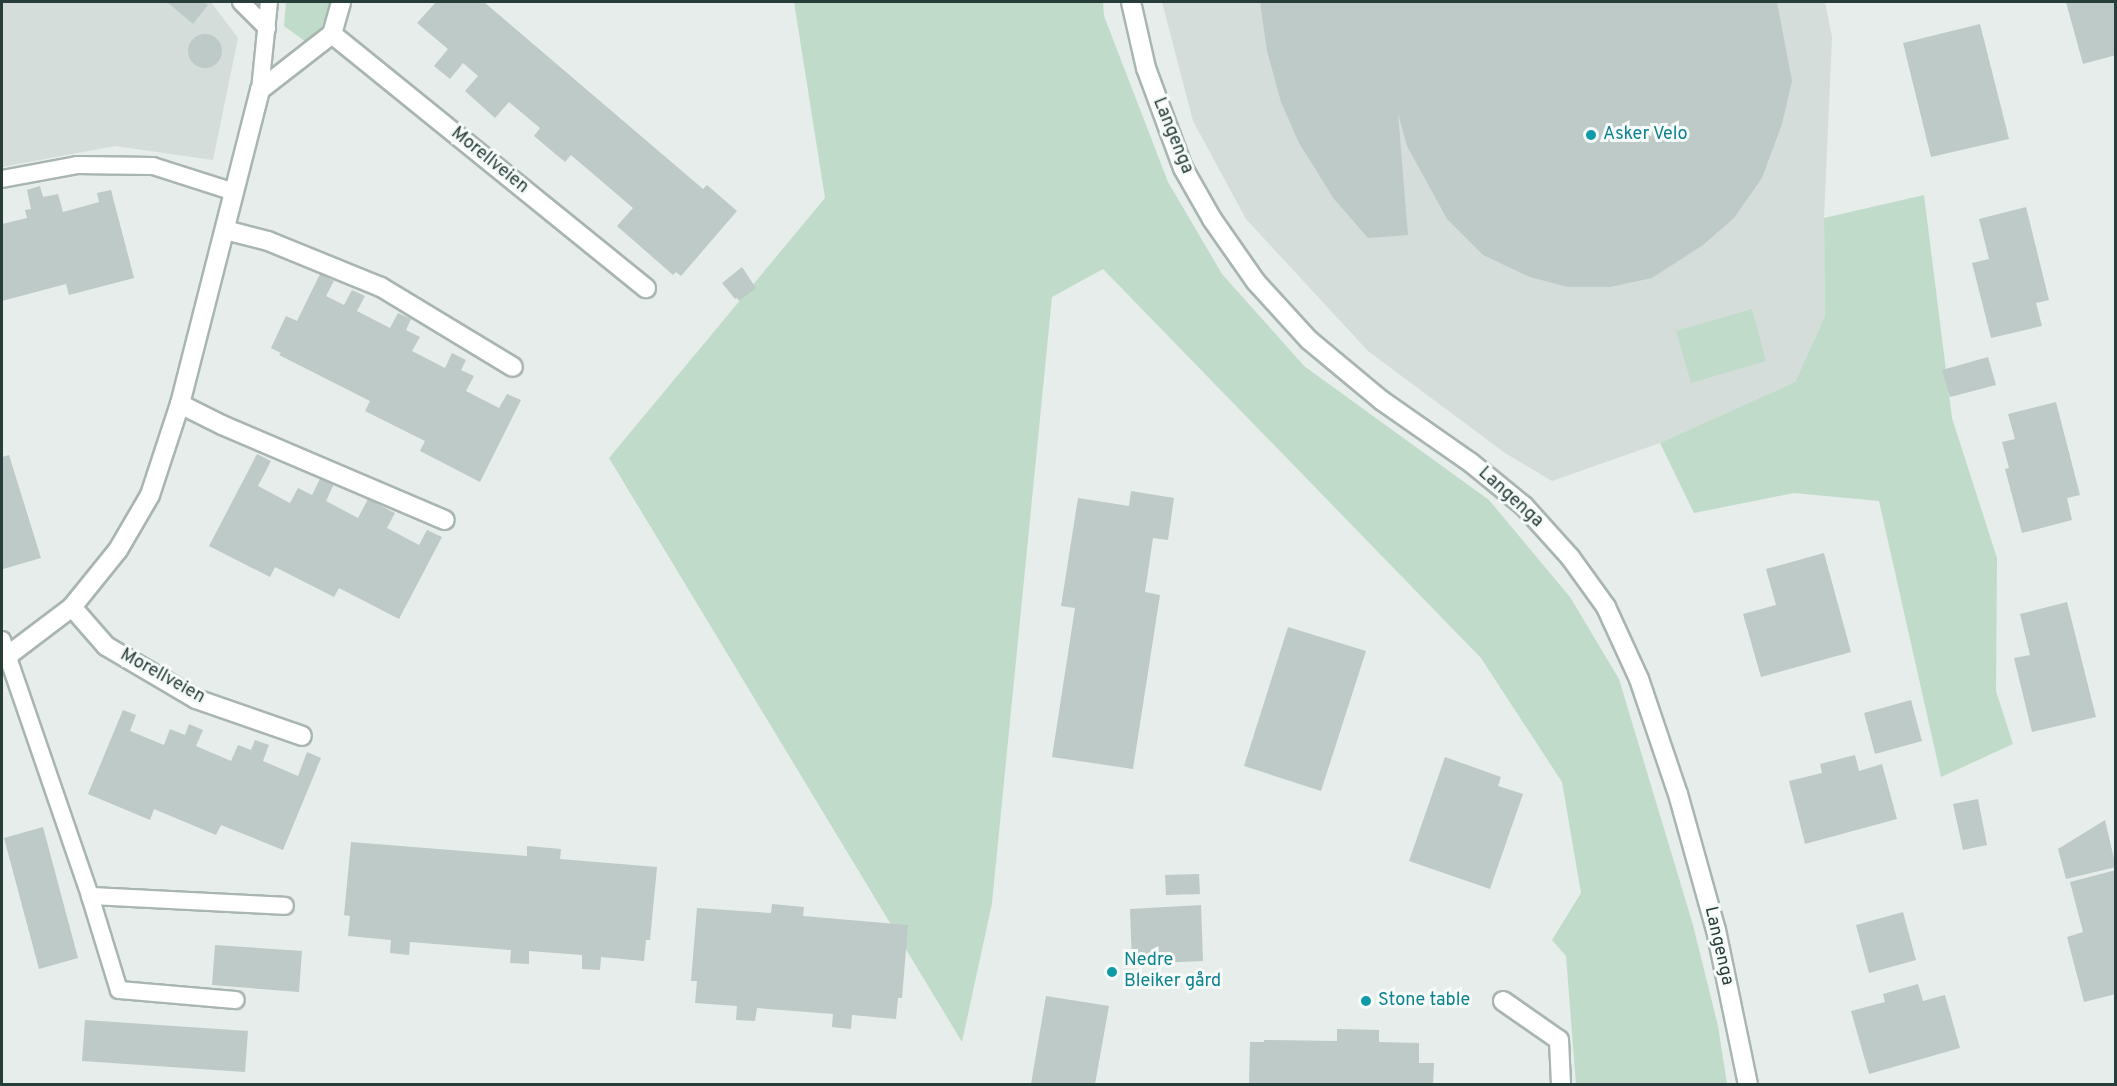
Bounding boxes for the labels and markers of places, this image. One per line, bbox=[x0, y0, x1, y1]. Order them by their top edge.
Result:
place label: Asker Velo bbox=[1603, 124, 1688, 146]
marker: Asker Velo bbox=[1584, 128, 1598, 142]
place label: Nedre Bleiker gård bbox=[1124, 951, 1221, 994]
marker: Nedre Bleiker gård bbox=[1105, 965, 1119, 979]
place label: Stone table bbox=[1378, 990, 1470, 1012]
marker: Stone table bbox=[1359, 994, 1373, 1008]

